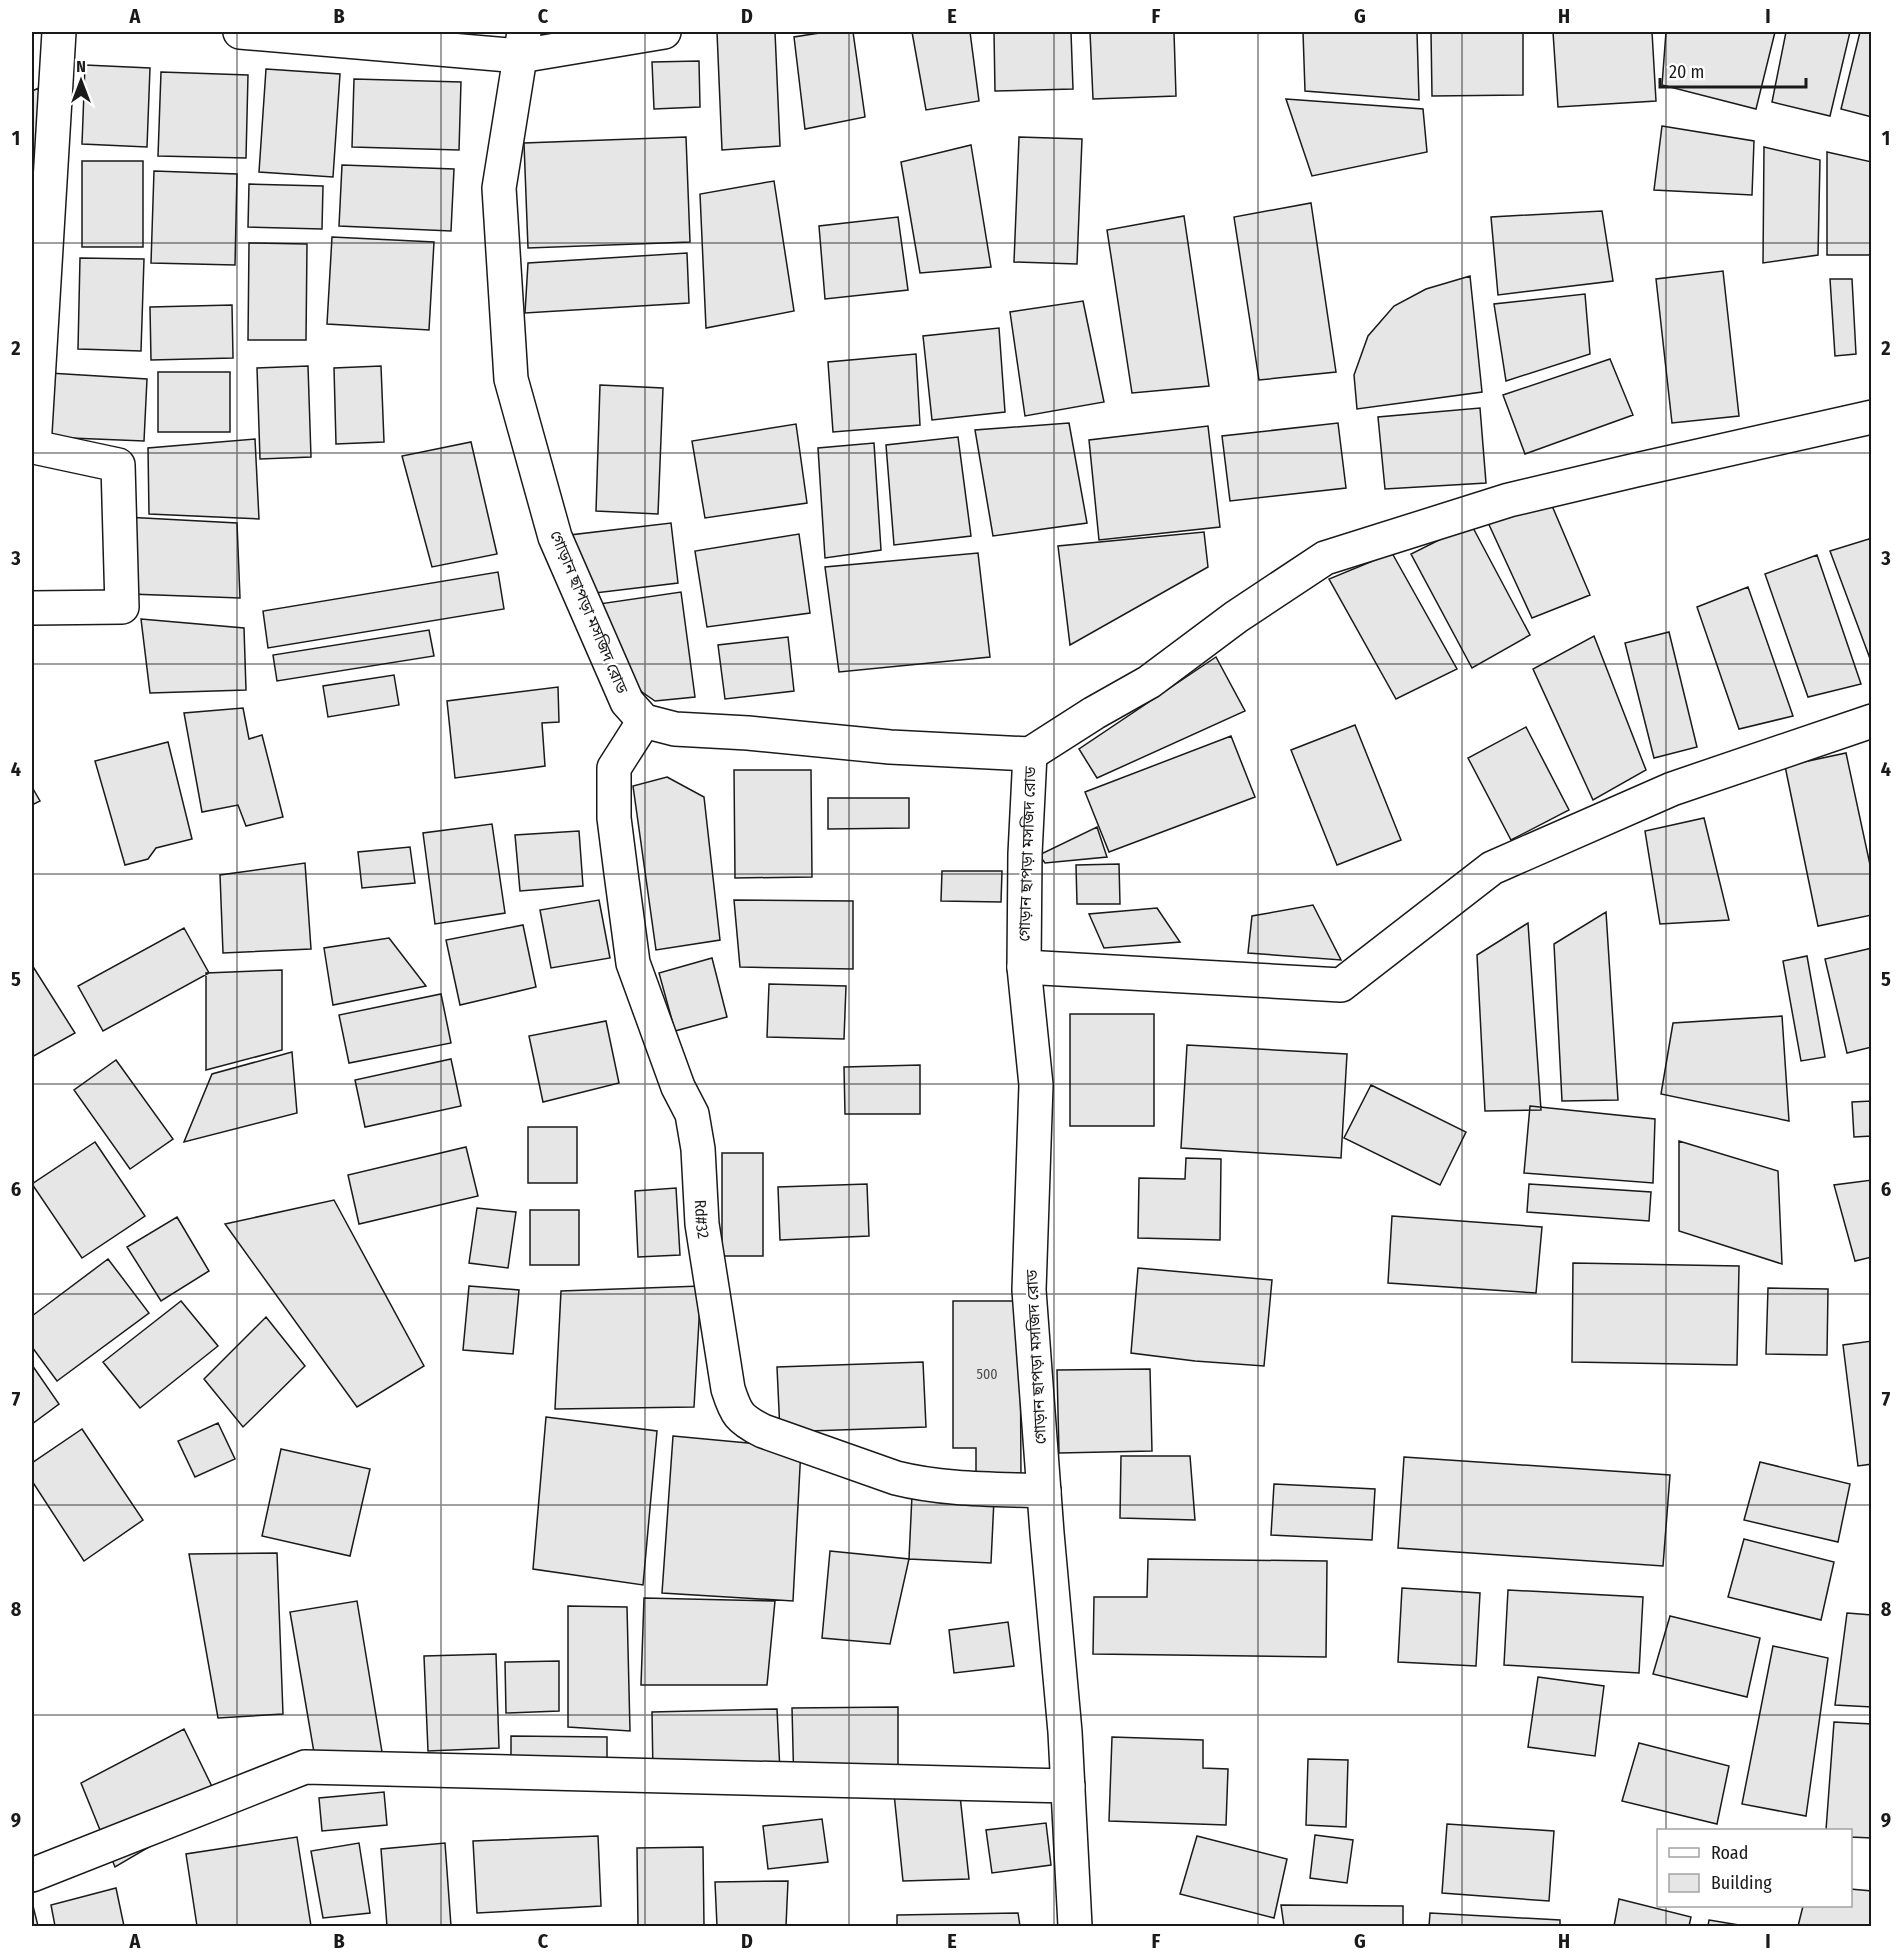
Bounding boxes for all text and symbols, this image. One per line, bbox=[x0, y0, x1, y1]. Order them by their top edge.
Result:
text: A bbox=[129, 4, 142, 28]
text: B bbox=[333, 4, 345, 28]
text: C bbox=[538, 4, 549, 28]
text: D bbox=[741, 4, 753, 28]
text: E bbox=[947, 4, 957, 28]
text: F bbox=[1152, 4, 1161, 28]
text: G bbox=[1354, 4, 1366, 28]
text: H bbox=[1558, 4, 1570, 28]
text: I bbox=[1765, 4, 1771, 28]
north arrow bbox=[51, 51, 111, 111]
scale bar bbox=[1660, 51, 1806, 89]
text: N bbox=[76, 57, 86, 76]
text: 20 m bbox=[1669, 61, 1704, 83]
text: 1 bbox=[12, 126, 20, 150]
text: 1 bbox=[1882, 126, 1890, 150]
text: 2 bbox=[10, 336, 21, 360]
text: 2 bbox=[1880, 336, 1891, 360]
street label: গোড়ান ছাপড়া মসজিদ রোড bbox=[546, 528, 632, 697]
text: 3 bbox=[10, 546, 21, 570]
text: 3 bbox=[1880, 546, 1891, 570]
text: 4 bbox=[11, 757, 21, 781]
text: 4 bbox=[1881, 757, 1891, 781]
street label: গোড়ান ছাপড়া মসজিদ রোড bbox=[1014, 766, 1040, 942]
text: 5 bbox=[11, 967, 21, 991]
text: 5 bbox=[1881, 967, 1891, 991]
text: 6 bbox=[11, 1177, 21, 1201]
text: 6 bbox=[1881, 1177, 1891, 1201]
street label: Rd#32 bbox=[691, 1199, 714, 1240]
street label: গোড়ান ছাপড়া মসজিদ রোড bbox=[1022, 1269, 1050, 1445]
house number: 500 bbox=[976, 1366, 998, 1383]
text: 7 bbox=[12, 1387, 21, 1411]
text: 7 bbox=[1882, 1387, 1891, 1411]
text: 8 bbox=[11, 1597, 22, 1621]
text: 8 bbox=[1881, 1597, 1892, 1621]
text: 9 bbox=[11, 1808, 21, 1832]
text: 9 bbox=[1881, 1808, 1891, 1832]
legend bbox=[1657, 1829, 1852, 1907]
text: Road bbox=[1711, 1842, 1748, 1864]
text: Building bbox=[1711, 1872, 1772, 1894]
text: A bbox=[129, 1929, 142, 1953]
text: B bbox=[333, 1929, 345, 1953]
text: C bbox=[538, 1929, 549, 1953]
text: D bbox=[741, 1929, 753, 1953]
text: E bbox=[947, 1929, 957, 1953]
text: F bbox=[1152, 1929, 1161, 1953]
text: G bbox=[1354, 1929, 1366, 1953]
text: H bbox=[1558, 1929, 1570, 1953]
text: I bbox=[1765, 1929, 1771, 1953]

